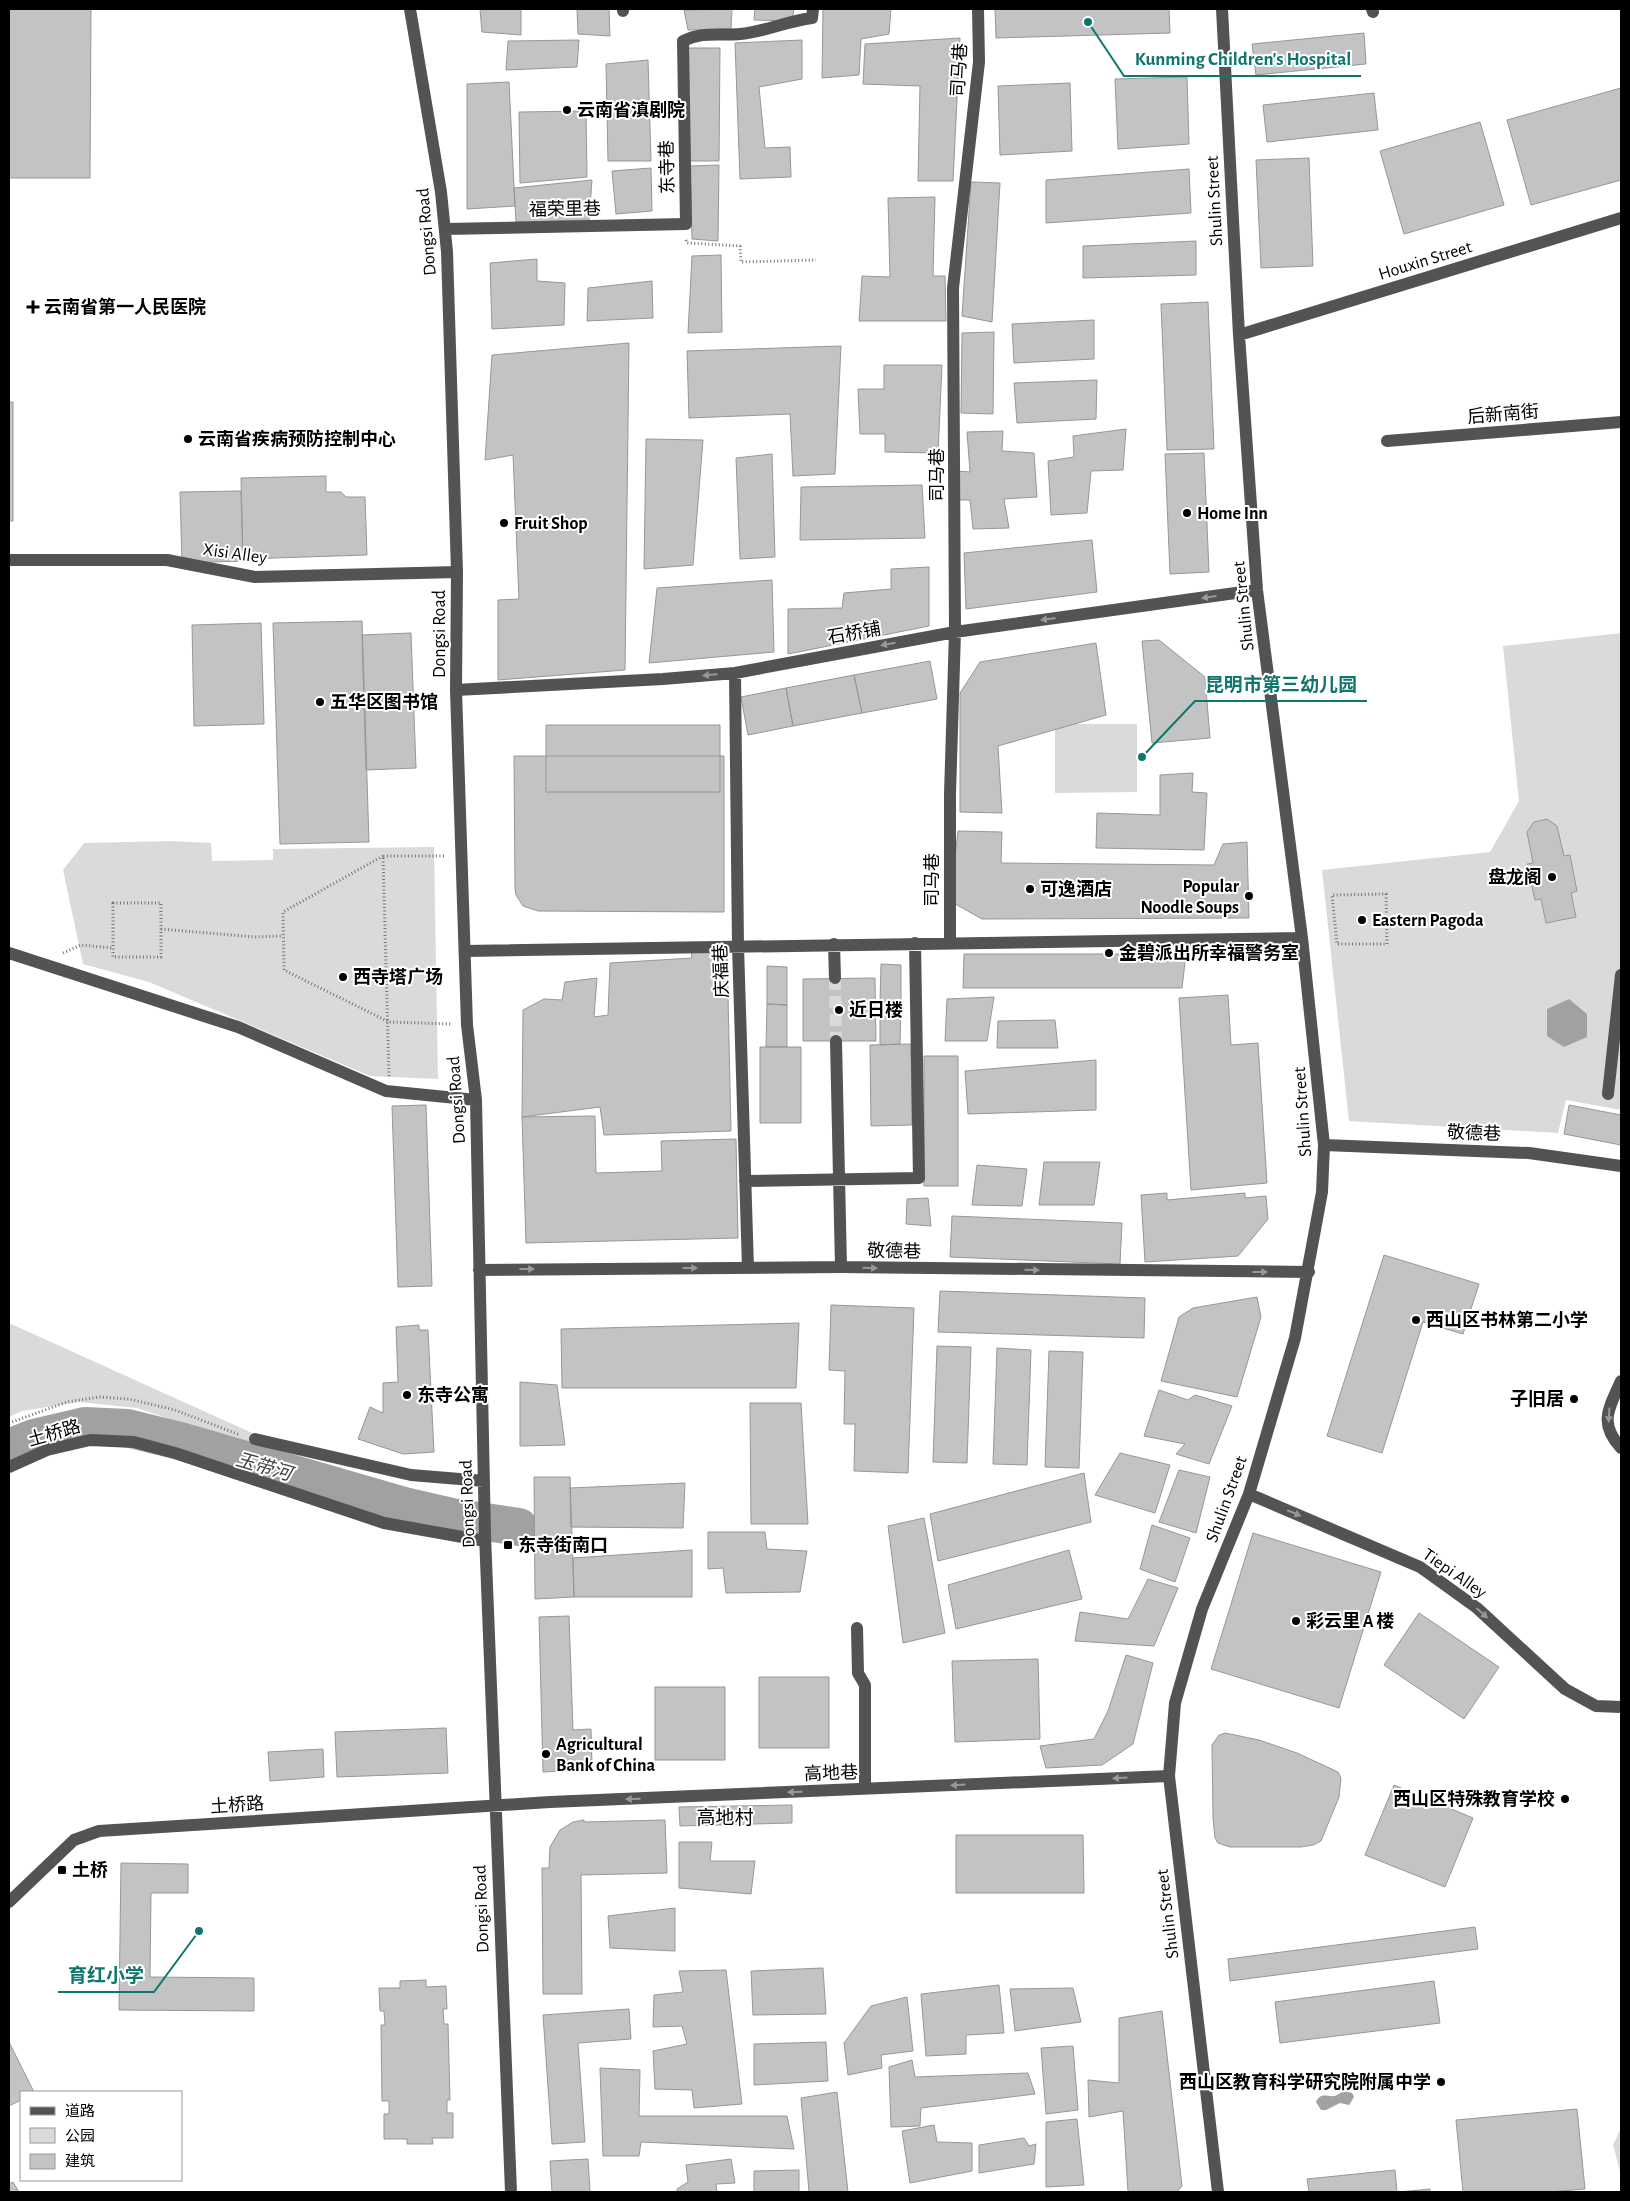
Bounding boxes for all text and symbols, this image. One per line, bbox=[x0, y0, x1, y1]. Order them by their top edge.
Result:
callout: Kunming Children's Hospital bbox=[1124, 42, 1361, 76]
street label: 司马巷 bbox=[948, 43, 970, 97]
text: Kunming Children's Hospital bbox=[1135, 50, 1351, 69]
place label: 云南省滇剧院 bbox=[577, 100, 685, 120]
marker: 云南省滇剧院 bbox=[561, 104, 573, 116]
street label: 东寺巷 bbox=[657, 140, 677, 194]
street label: Shulin Street bbox=[1204, 155, 1226, 247]
street label: Dongsi Road bbox=[414, 187, 440, 277]
street label: 福荣里巷 bbox=[529, 198, 601, 220]
street label: Houxin Street bbox=[1376, 238, 1474, 284]
place label: 云南省第一人民医院 bbox=[44, 297, 206, 317]
marker: 云南省第一人民医院 bbox=[26, 300, 40, 314]
street label: 后新南街 bbox=[1466, 401, 1540, 427]
place label: 云南省疾病预防控制中心 bbox=[198, 429, 396, 449]
marker: 云南省疾病预防控制中心 bbox=[182, 433, 194, 445]
street label: 司马巷 bbox=[927, 448, 947, 502]
place label: Home Inn bbox=[1197, 505, 1268, 523]
marker: Home Inn bbox=[1181, 507, 1193, 519]
place label: Fruit Shop bbox=[514, 515, 588, 533]
marker: Fruit Shop bbox=[498, 517, 510, 529]
street label: Xisi Alley bbox=[202, 541, 268, 567]
street label: Shulin Street bbox=[1230, 560, 1258, 652]
street label: Dongsi Road bbox=[431, 590, 449, 678]
one-way arrow bbox=[1201, 593, 1217, 601]
one-way arrow bbox=[1040, 615, 1056, 623]
street label: 石桥铺 bbox=[826, 618, 882, 648]
one-way arrow bbox=[879, 641, 895, 649]
callout: 昆明市第三幼儿园 bbox=[1195, 667, 1367, 701]
one-way arrow bbox=[702, 671, 718, 679]
text: 昆明市第三幼儿园 bbox=[1205, 674, 1357, 695]
place label: 五华区图书馆 bbox=[330, 692, 438, 712]
marker: 五华区图书馆 bbox=[314, 696, 326, 708]
street label: 司马巷 bbox=[922, 853, 942, 907]
place label: 盘龙阁 bbox=[1488, 867, 1542, 887]
marker: 盘龙阁 bbox=[1546, 871, 1558, 883]
place label: Popular Noodle Soups bbox=[1140, 878, 1240, 917]
place label: 可逸酒店 bbox=[1040, 879, 1112, 899]
marker: 可逸酒店 bbox=[1024, 883, 1036, 895]
marker: Popular Noodle Soups bbox=[1243, 890, 1255, 902]
place label: Eastern Pagoda bbox=[1372, 912, 1484, 930]
marker: Eastern Pagoda bbox=[1356, 914, 1368, 926]
place label: 金碧派出所幸福警务室 bbox=[1119, 943, 1299, 963]
street label: 庆福巷 bbox=[710, 944, 732, 998]
marker: 金碧派出所幸福警务室 bbox=[1103, 947, 1115, 959]
place label: 西寺塔广场 bbox=[353, 967, 443, 987]
marker: 西寺塔广场 bbox=[337, 971, 349, 983]
place label: 近日楼 bbox=[849, 999, 903, 1020]
marker: 近日楼 bbox=[833, 1004, 845, 1016]
street label: Dongsi Road bbox=[445, 1055, 469, 1145]
street label: Shulin Street bbox=[1291, 1066, 1315, 1158]
street label: 敬德巷 bbox=[1447, 1122, 1501, 1144]
street label: 敬德巷 bbox=[867, 1241, 921, 1261]
one-way arrow bbox=[682, 1264, 698, 1272]
one-way arrow bbox=[862, 1264, 878, 1272]
one-way arrow bbox=[520, 1265, 536, 1273]
one-way arrow bbox=[1024, 1266, 1040, 1274]
one-way arrow bbox=[1253, 1268, 1269, 1276]
place label: 西山区书林第二小学 bbox=[1426, 1310, 1588, 1330]
marker: 西山区书林第二小学 bbox=[1410, 1314, 1422, 1326]
place label: 东寺公寓 bbox=[417, 1385, 489, 1405]
marker: 东寺公寓 bbox=[401, 1389, 413, 1401]
place label: 子旧居 bbox=[1510, 1389, 1564, 1409]
marker: 子旧居 bbox=[1568, 1393, 1580, 1405]
one-way arrow bbox=[1604, 1408, 1612, 1424]
street label: 土桥路 bbox=[25, 1416, 83, 1450]
water label: 玉带河 bbox=[234, 1449, 298, 1486]
street label: Shulin Street bbox=[1203, 1454, 1251, 1545]
street label: Dongsi Road bbox=[457, 1460, 479, 1548]
one-way arrow bbox=[1287, 1510, 1301, 1518]
place label: 东寺街南口 bbox=[518, 1535, 608, 1555]
marker: 东寺街南口 bbox=[502, 1539, 514, 1551]
street label: Tiepi Alley bbox=[1419, 1545, 1490, 1602]
one-way arrow bbox=[1476, 1608, 1489, 1619]
place label: 彩云里 A 楼 bbox=[1306, 1611, 1394, 1631]
marker: 彩云里 A 楼 bbox=[1290, 1615, 1302, 1627]
place label: Agricultural Bank of China bbox=[556, 1736, 655, 1775]
marker: Agricultural Bank of China bbox=[540, 1748, 552, 1760]
street label: 高地巷 bbox=[804, 1762, 858, 1784]
one-way arrow bbox=[1112, 1774, 1128, 1782]
one-way arrow bbox=[949, 1781, 965, 1789]
one-way arrow bbox=[787, 1788, 803, 1796]
place label: 西山区特殊教育学校 bbox=[1393, 1789, 1555, 1809]
street label: 土桥路 bbox=[209, 1793, 265, 1817]
marker: 西山区特殊教育学校 bbox=[1559, 1793, 1571, 1805]
one-way arrow bbox=[625, 1795, 641, 1803]
district label: 高地村 bbox=[696, 1807, 754, 1828]
place label: 土桥 bbox=[72, 1860, 108, 1880]
marker: 土桥 bbox=[56, 1864, 68, 1876]
street label: Dongsi Road bbox=[471, 1865, 493, 1953]
street label: Shulin Street bbox=[1154, 1868, 1182, 1960]
callout: 育红小学 bbox=[58, 1958, 154, 1992]
text: 育红小学 bbox=[68, 1965, 144, 1986]
place label: 西山区教育科学研究院附属中学 bbox=[1179, 2072, 1431, 2092]
marker: 西山区教育科学研究院附属中学 bbox=[1435, 2076, 1447, 2088]
legend bbox=[20, 2091, 182, 2181]
text: 道路 bbox=[65, 2103, 95, 2119]
text: 公园 bbox=[65, 2128, 95, 2144]
text: 建筑 bbox=[65, 2153, 95, 2169]

